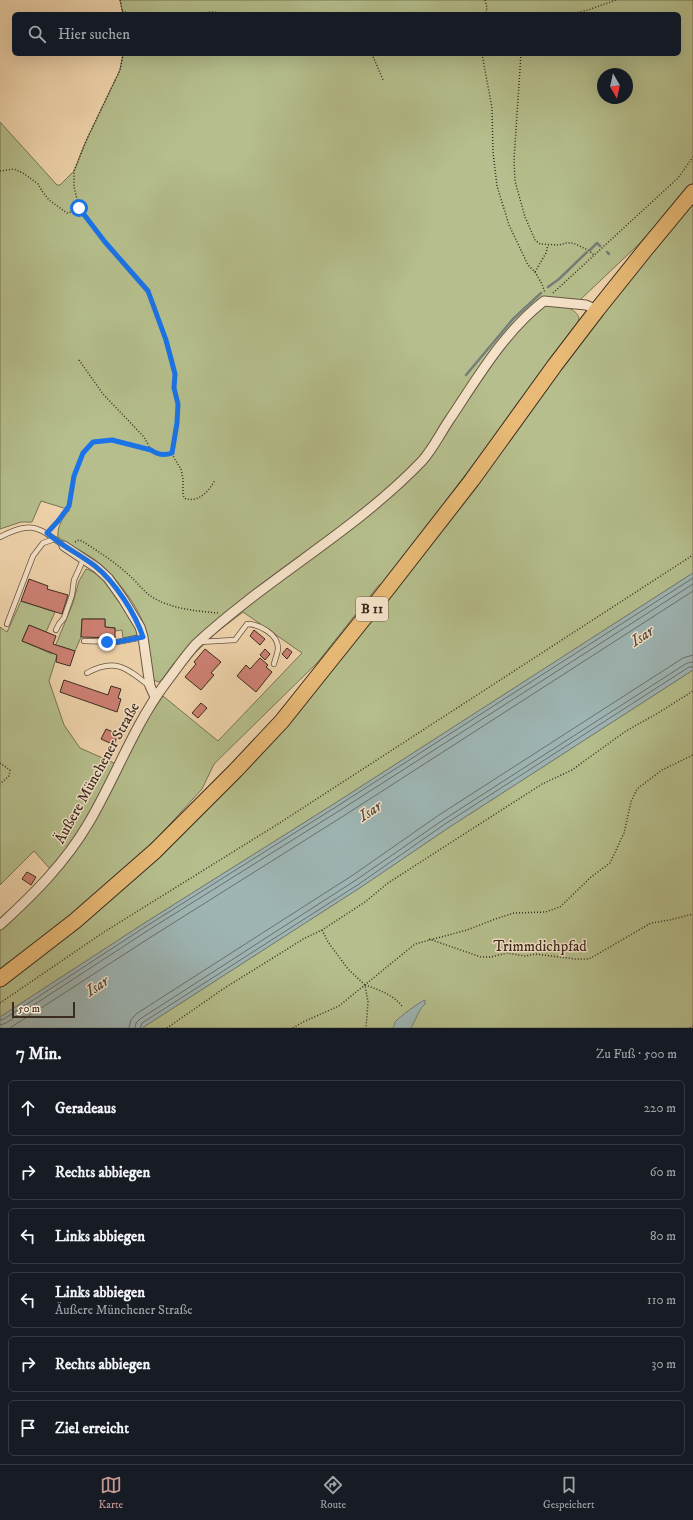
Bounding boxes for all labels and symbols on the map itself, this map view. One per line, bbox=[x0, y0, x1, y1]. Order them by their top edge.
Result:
north arrow bbox=[597, 68, 633, 104]
route start bbox=[70, 199, 88, 217]
road number: B 11 bbox=[356, 597, 388, 621]
water label: Isar bbox=[626, 620, 659, 651]
route end bbox=[98, 633, 116, 651]
street label: Äußere Münchener Straße bbox=[50, 699, 144, 847]
water label: Isar bbox=[354, 795, 387, 826]
street label: Trimmdichpfad bbox=[493, 937, 587, 956]
water label: Isar bbox=[81, 970, 114, 1001]
scale bar bbox=[12, 1000, 75, 1019]

